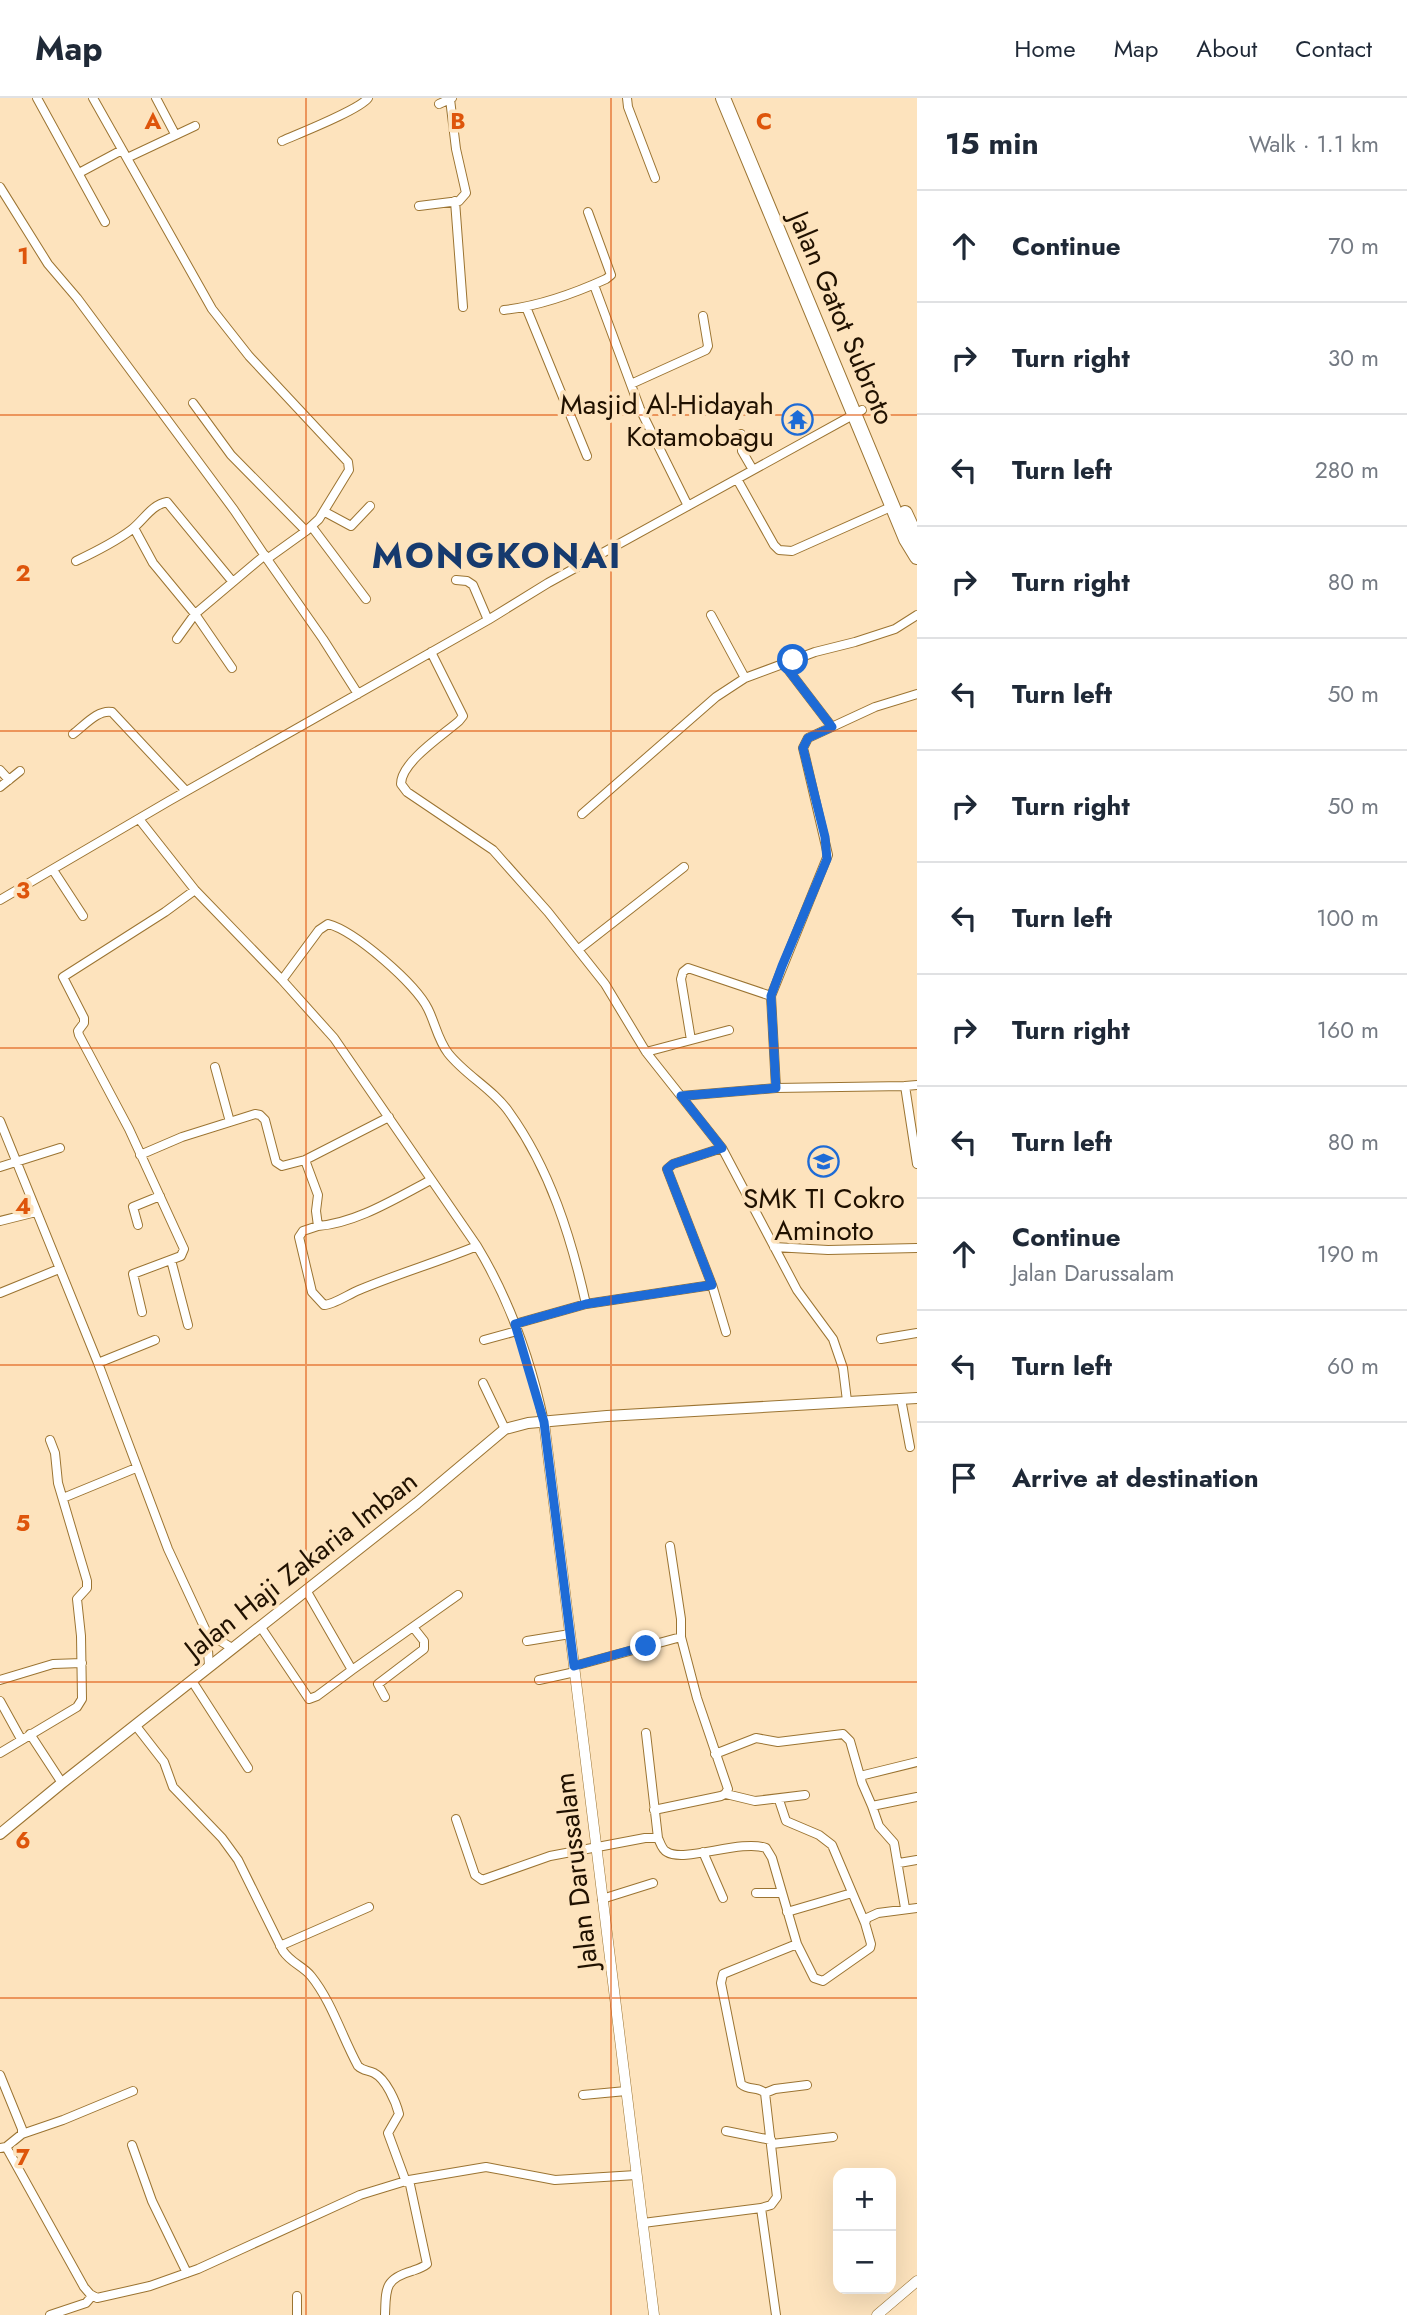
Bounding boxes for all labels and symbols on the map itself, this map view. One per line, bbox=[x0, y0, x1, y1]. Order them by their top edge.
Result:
text: A bbox=[144, 104, 162, 138]
text: B bbox=[450, 104, 466, 138]
text: C bbox=[756, 104, 772, 138]
street label: Jalan Gatot Subroto bbox=[777, 201, 905, 431]
text: 1 bbox=[17, 239, 29, 273]
place label: Masjid Al-Hidayah Kotamobagu bbox=[560, 384, 774, 457]
temple icon: Masjid Al-Hidayah Kotamobagu bbox=[780, 403, 814, 437]
district label: MONGKONAI bbox=[372, 531, 622, 581]
text: 2 bbox=[15, 556, 31, 590]
route start bbox=[777, 644, 808, 675]
text: 3 bbox=[16, 873, 30, 907]
school or university icon: SMK TI Cokro Aminoto bbox=[807, 1144, 841, 1178]
place label: SMK TI Cokro Aminoto bbox=[743, 1178, 905, 1251]
text: 4 bbox=[15, 1189, 31, 1223]
street label: Jalan Haji Zakaria Imban bbox=[173, 1461, 426, 1671]
text: 5 bbox=[16, 1506, 30, 1540]
route end bbox=[630, 1630, 661, 1661]
street label: Jalan Darussalam bbox=[544, 1770, 609, 1976]
text: 6 bbox=[15, 1823, 31, 1857]
text: 7 bbox=[16, 2140, 30, 2174]

